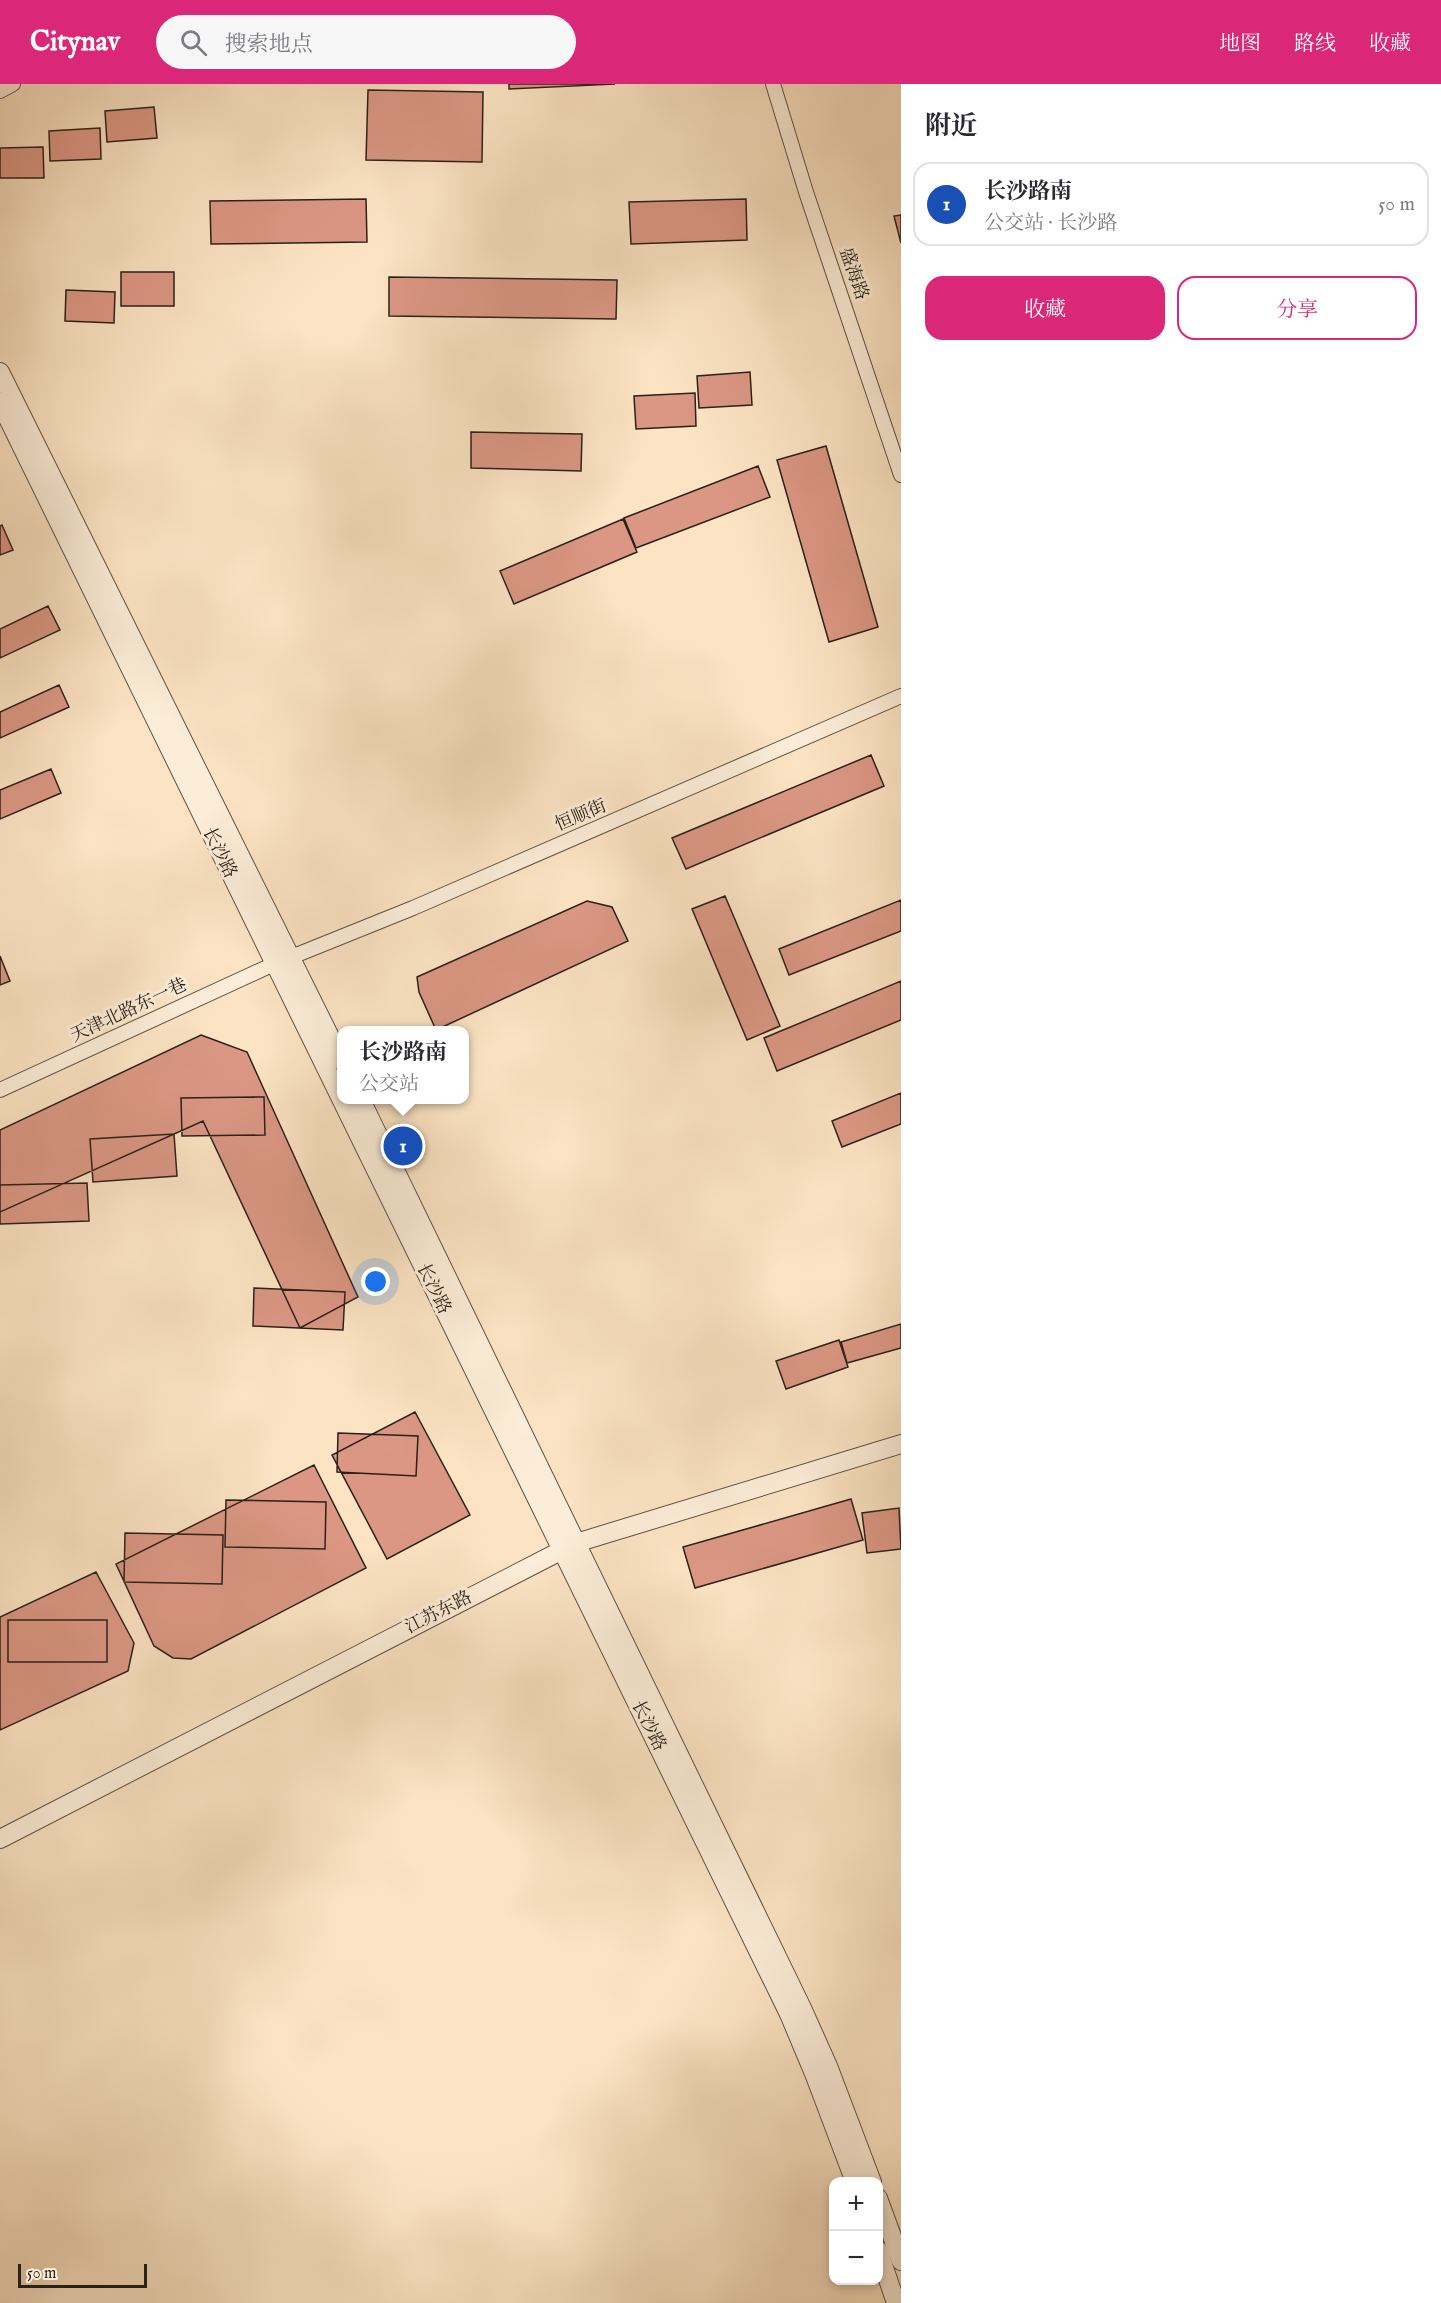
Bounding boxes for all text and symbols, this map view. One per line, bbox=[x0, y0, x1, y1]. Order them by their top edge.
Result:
search box bbox=[156, 15, 576, 69]
text: Citynav bbox=[30, 25, 120, 60]
icon: search bbox=[177, 26, 210, 59]
text: 搜索地点 bbox=[225, 31, 313, 59]
text: 地图 bbox=[1219, 31, 1261, 58]
text: 路线 bbox=[1294, 31, 1336, 58]
text: 收藏 bbox=[1369, 31, 1411, 58]
text: 附近 bbox=[925, 110, 977, 143]
text: 长沙路南 bbox=[984, 178, 1072, 206]
text: 1 bbox=[943, 192, 950, 217]
text: 50 m bbox=[1378, 192, 1415, 217]
text: 公交站 · 长沙路 bbox=[984, 211, 1117, 236]
street label: 盛海路 bbox=[833, 245, 873, 303]
button: 收藏 bbox=[925, 276, 1165, 340]
button: 分享 bbox=[1177, 276, 1417, 340]
street label: 恒顺街 bbox=[552, 795, 610, 837]
street label: 长沙路 bbox=[197, 824, 241, 882]
street label: 天津北路东一巷 bbox=[67, 974, 191, 1048]
popup bbox=[337, 1026, 469, 1104]
text: 长沙路南 bbox=[359, 1039, 447, 1067]
text: 公交站 bbox=[359, 1072, 419, 1097]
pin: 1 bbox=[384, 1124, 422, 1168]
street label: 长沙路 bbox=[411, 1260, 455, 1318]
your location bbox=[361, 1267, 390, 1296]
street label: 江苏东路 bbox=[402, 1586, 476, 1640]
street label: 长沙路 bbox=[625, 1697, 671, 1755]
map controls bbox=[829, 2177, 883, 2285]
button: + bbox=[829, 2177, 883, 2231]
button: − bbox=[829, 2231, 883, 2285]
scale bar bbox=[18, 2261, 147, 2288]
text: 50 m bbox=[27, 2264, 56, 2284]

